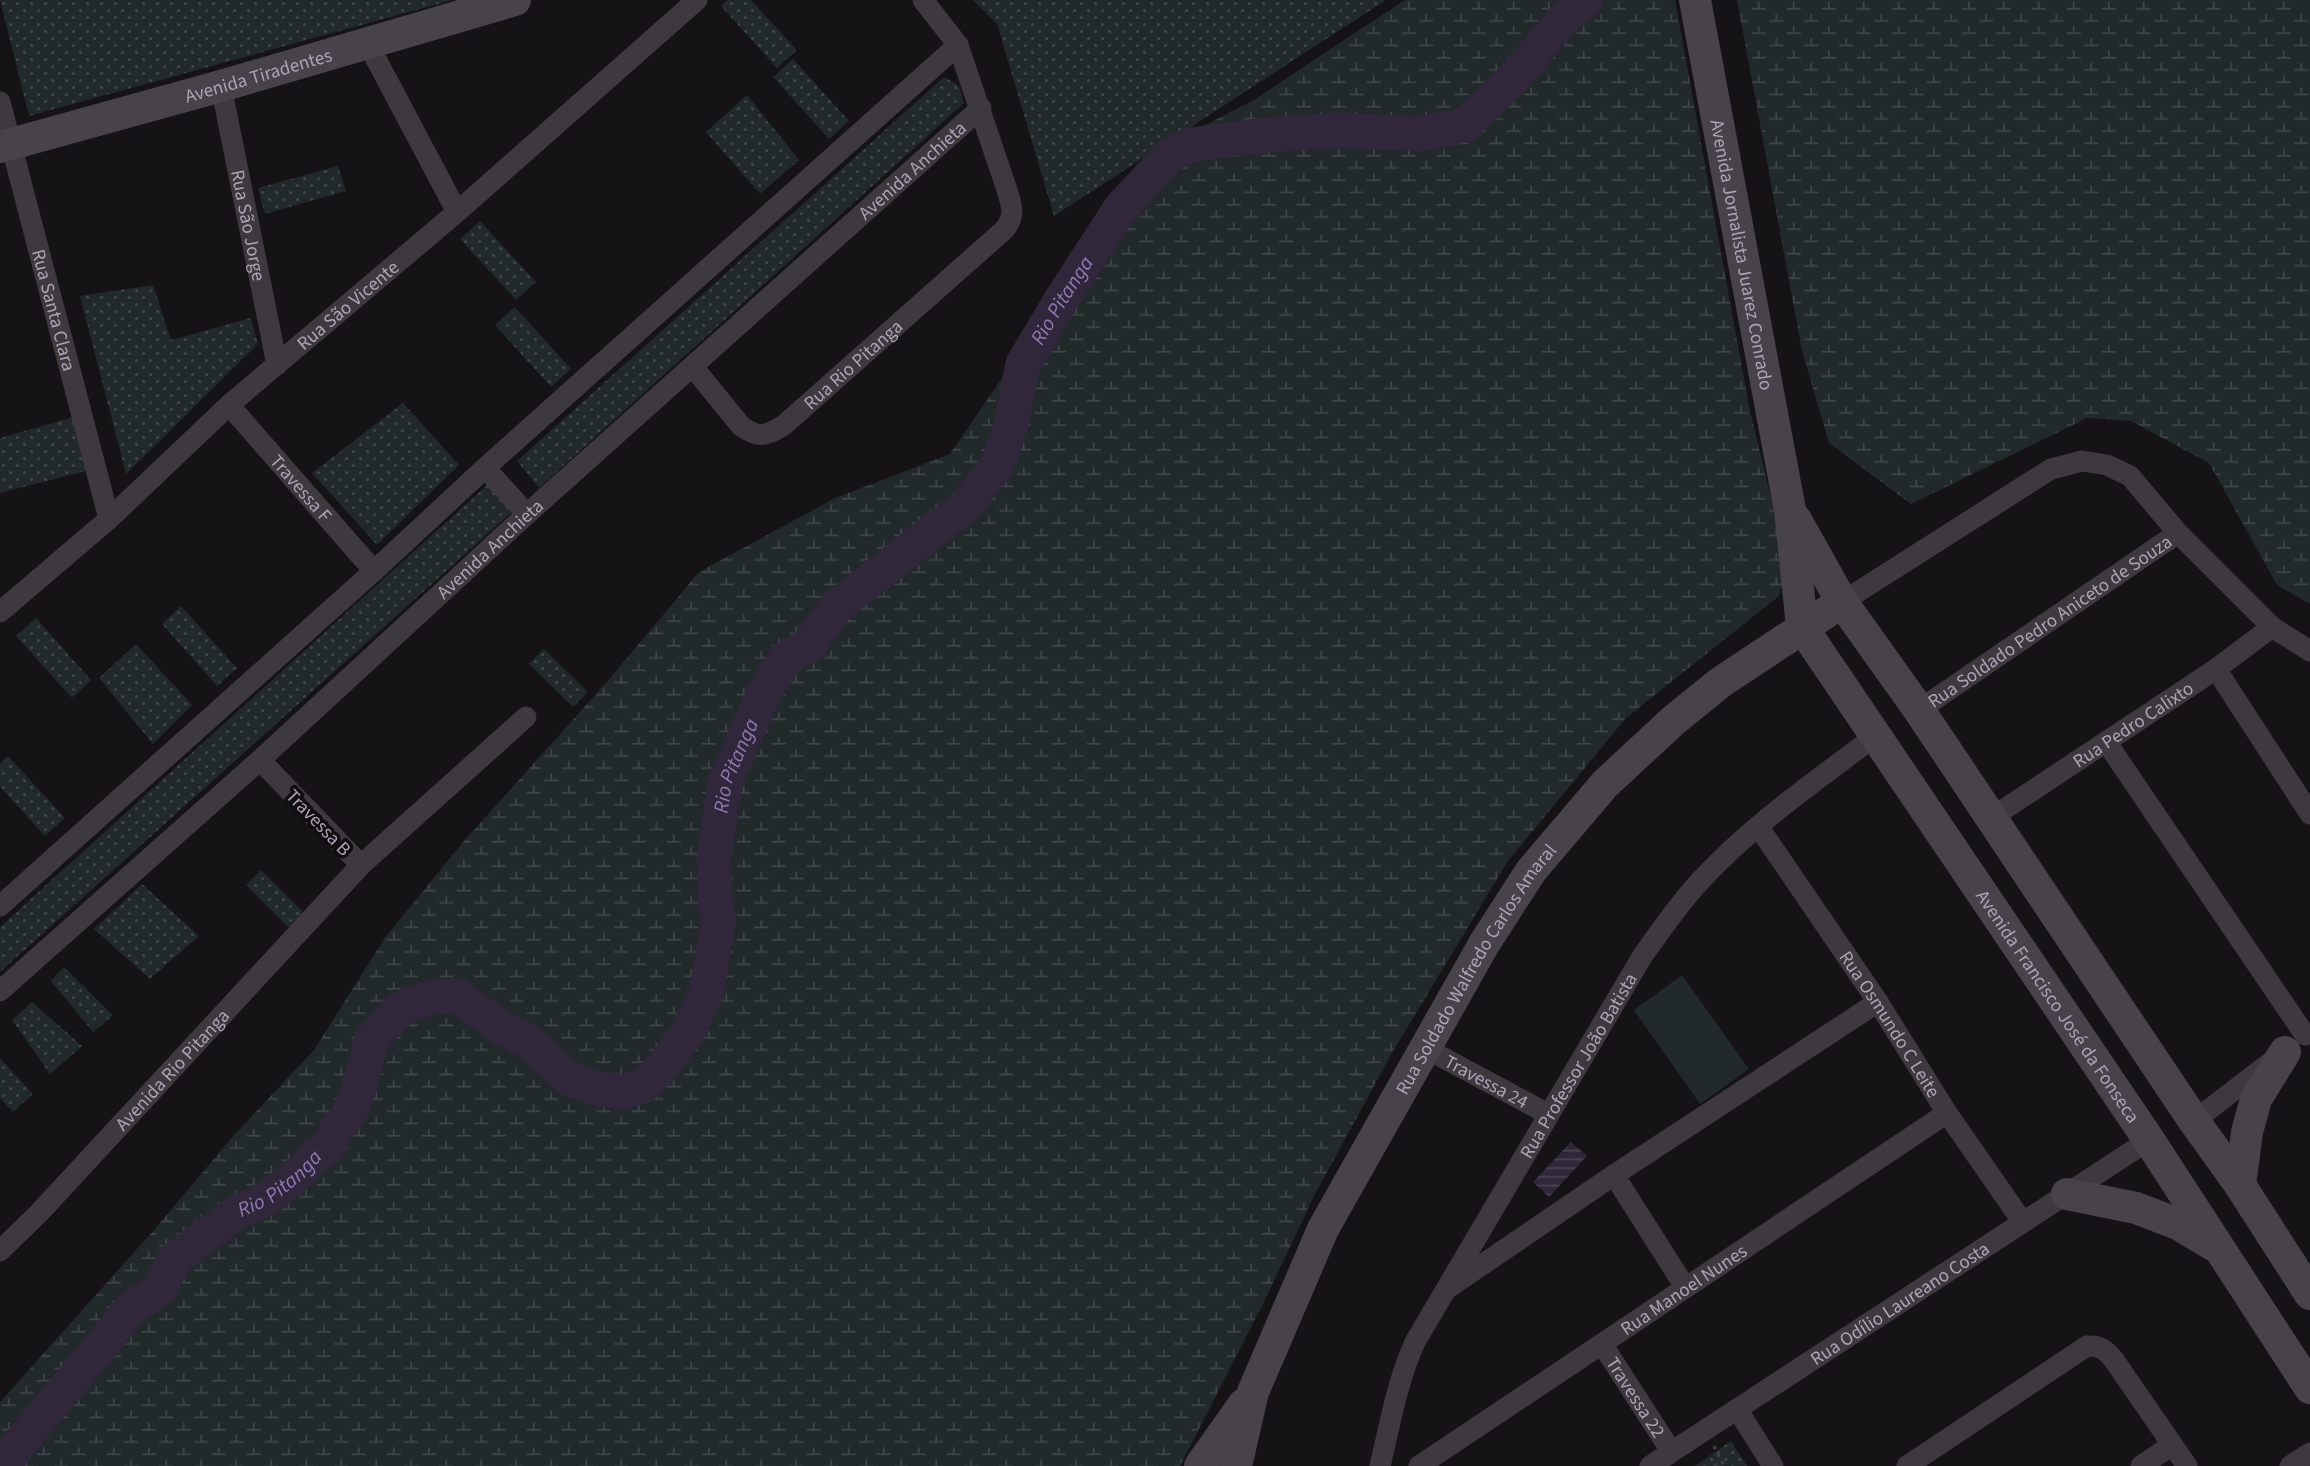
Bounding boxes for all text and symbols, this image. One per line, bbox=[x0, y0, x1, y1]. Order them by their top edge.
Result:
street label: Avenida Tiradentes bbox=[182, 42, 335, 110]
street label: Avenida Anchieta bbox=[853, 115, 973, 227]
street label: Avenida Jornalista Juarez Conrado bbox=[1703, 117, 1779, 393]
street label: Rua São Jorge bbox=[223, 167, 272, 284]
street label: Rua Santa Clara bbox=[24, 246, 82, 374]
water label: Rio Pitanga bbox=[1023, 250, 1101, 350]
street label: Rua São Vicente bbox=[291, 255, 405, 357]
street label: Rua Rio Pitanga bbox=[798, 314, 909, 417]
street label: Travessa F bbox=[263, 449, 337, 529]
street label: Avenida Anchieta bbox=[431, 493, 550, 606]
street label: Rua Soldado Pedro Aniceto de Souza bbox=[1923, 529, 2178, 715]
street label: Rua Pedro Calixto bbox=[2068, 676, 2199, 775]
water label: Rio Pitanga bbox=[706, 714, 766, 815]
street label: Travessa B bbox=[279, 784, 357, 863]
street label: Rua Soldado Walfredo Carlos Amaral bbox=[1390, 838, 1564, 1100]
street label: Avenida Francisco José da Fonseca bbox=[1969, 885, 2146, 1129]
street label: Rua Osmundo C Leite bbox=[1832, 946, 1946, 1103]
street label: Rua Professor João Batista bbox=[1514, 968, 1644, 1164]
street label: Avenida Rio Pitanga bbox=[110, 1004, 236, 1137]
street label: Travessa 24 bbox=[1439, 1049, 1533, 1116]
water label: Rio Pitanga bbox=[232, 1143, 329, 1225]
street label: Rua Odílio Laureano Costa bbox=[1805, 1236, 1995, 1373]
street label: Rua Manoel Nunes bbox=[1615, 1238, 1753, 1343]
street label: Travessa 22 bbox=[1599, 1352, 1671, 1444]

